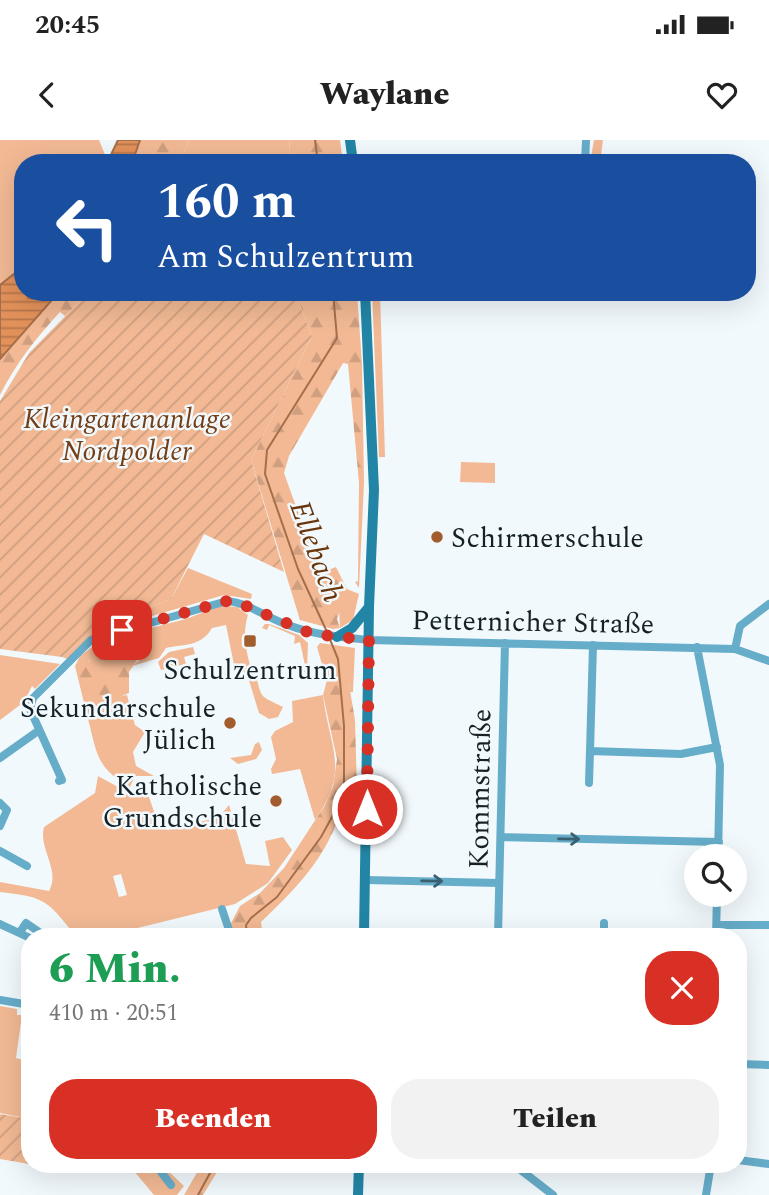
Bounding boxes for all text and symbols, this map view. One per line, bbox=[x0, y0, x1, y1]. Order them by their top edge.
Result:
text: 20:45 bbox=[35, 5, 100, 45]
text: Waylane bbox=[319, 70, 450, 119]
icon: back bbox=[28, 76, 66, 114]
icon: heart bbox=[703, 76, 741, 114]
text: 160 m bbox=[157, 165, 296, 240]
icon: left bbox=[42, 182, 133, 273]
text: Am Schulzentrum bbox=[157, 233, 415, 282]
park label: Kleingartenanlage Nordpolder bbox=[23, 398, 231, 473]
water label: Ellebach bbox=[276, 494, 356, 609]
place label: Schirmerschule bbox=[451, 517, 644, 560]
marker: Schirmerschule bbox=[429, 529, 445, 545]
street label: Petternicher Straße bbox=[411, 599, 655, 646]
pin bbox=[92, 600, 152, 660]
icon: arrive bbox=[103, 611, 141, 649]
marker: Schulzentrum bbox=[242, 633, 258, 649]
place label: Schulzentrum bbox=[163, 649, 337, 692]
place label: Sekundarschule Jülich bbox=[20, 687, 216, 762]
street label: Kommstraße bbox=[458, 708, 503, 870]
marker: Sekundarschule Jülich bbox=[222, 715, 238, 731]
place label: Katholische Grundschule bbox=[102, 765, 262, 840]
position arrow bbox=[330, 772, 404, 846]
marker: Katholische Grundschule bbox=[268, 793, 284, 809]
one-way arrow bbox=[557, 832, 580, 845]
map controls bbox=[684, 844, 747, 907]
button: search bbox=[684, 844, 747, 907]
one-way arrow bbox=[421, 875, 444, 888]
text: 6 Min. bbox=[49, 938, 181, 1001]
button: close bbox=[645, 951, 719, 1025]
text: 410 m · 20:51 bbox=[49, 996, 178, 1031]
button: Beenden bbox=[49, 1079, 377, 1159]
button: Teilen bbox=[391, 1079, 719, 1159]

